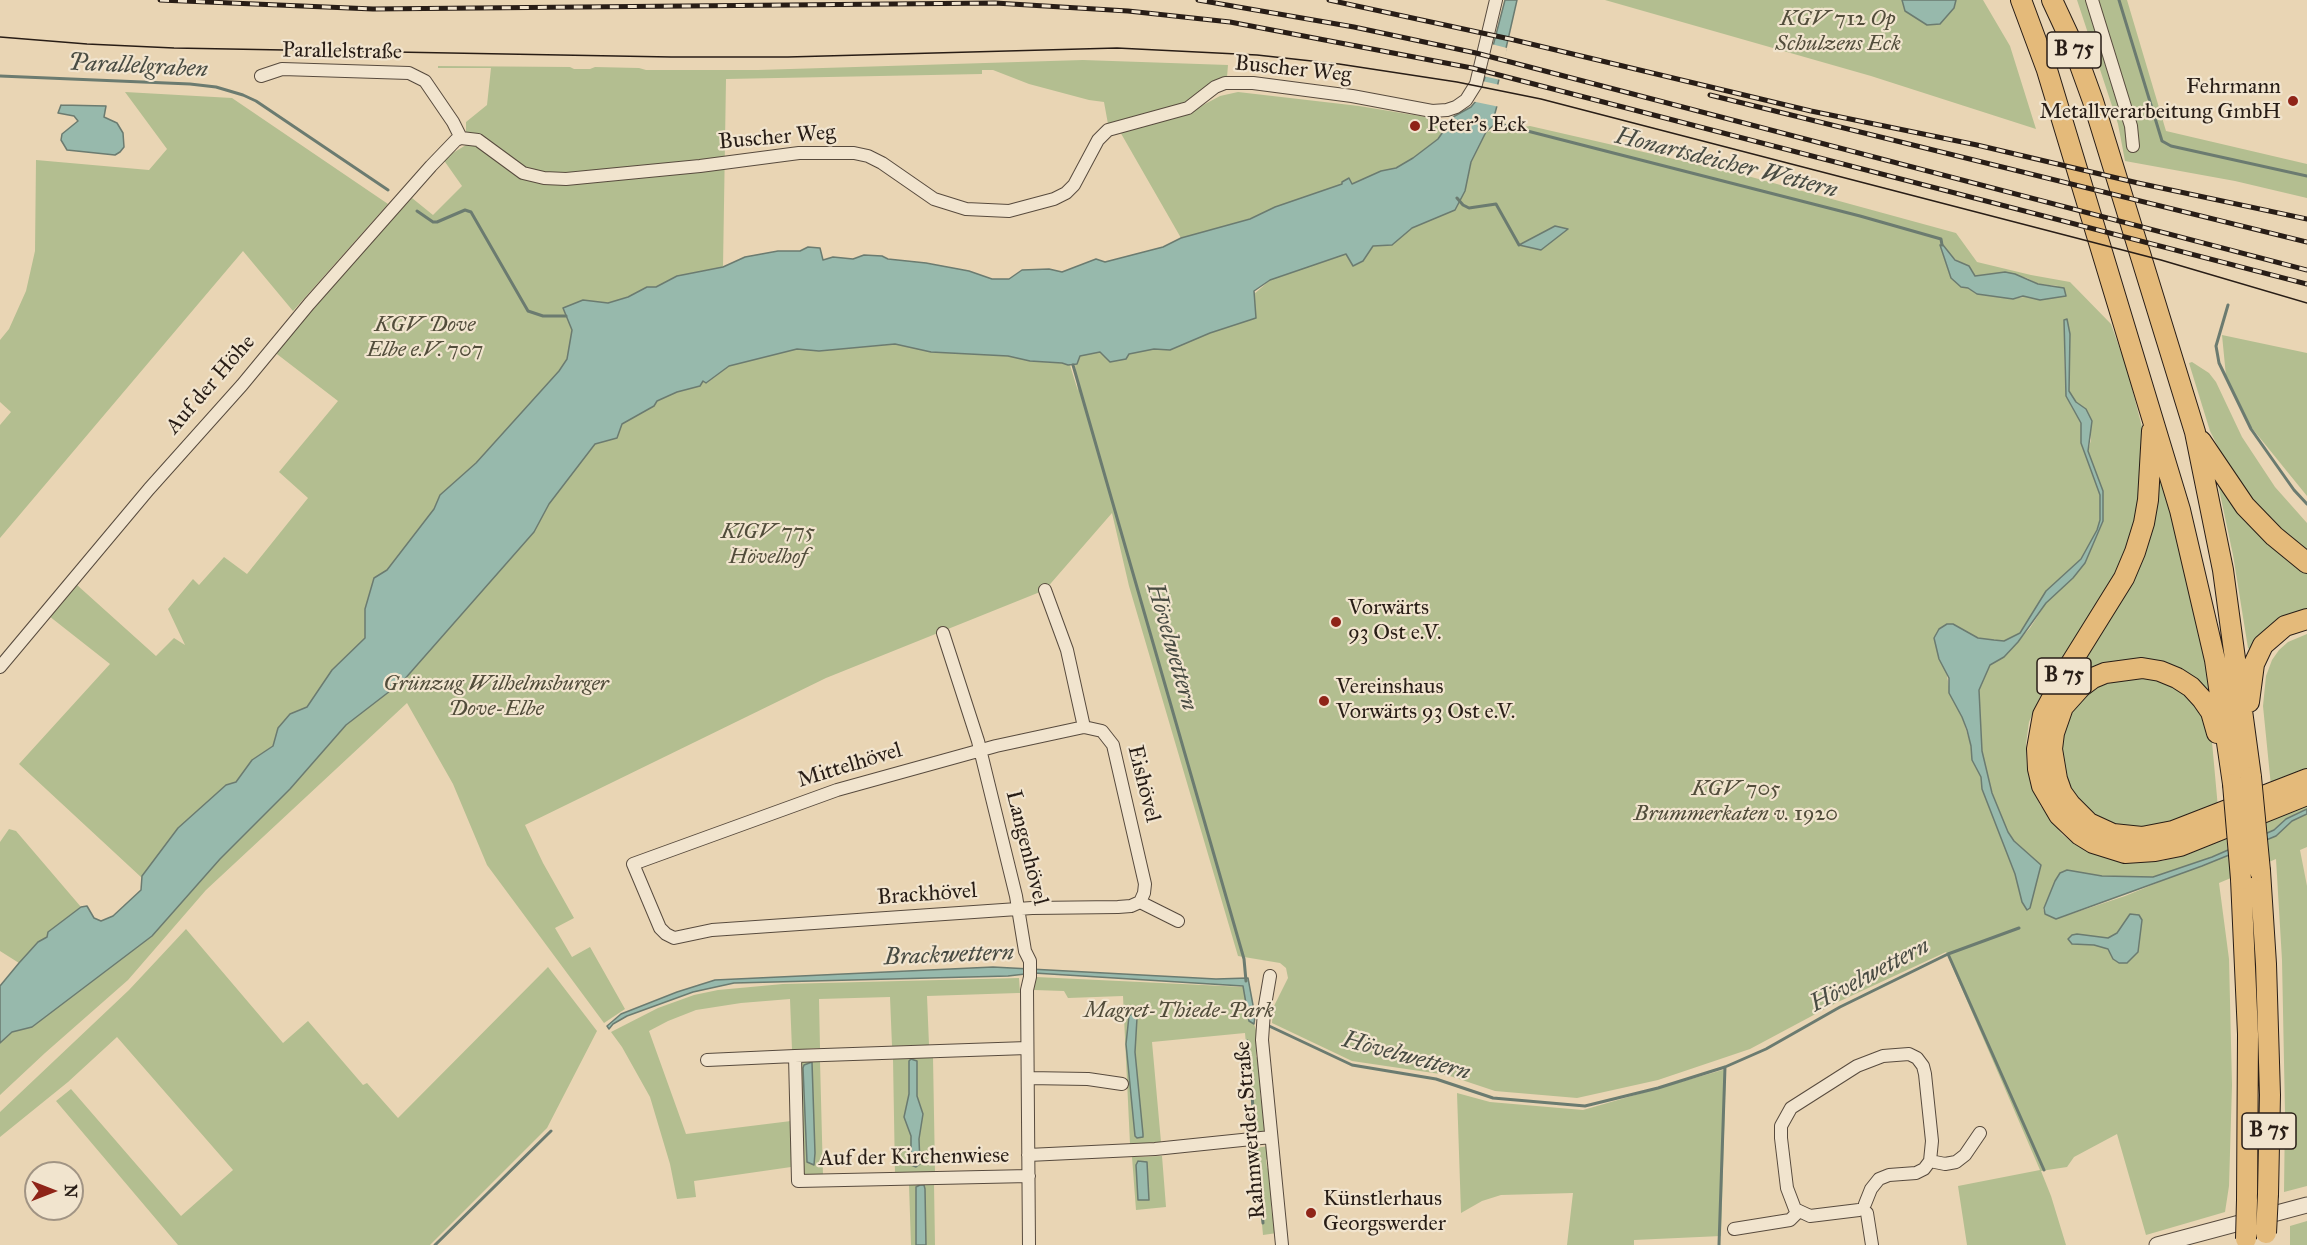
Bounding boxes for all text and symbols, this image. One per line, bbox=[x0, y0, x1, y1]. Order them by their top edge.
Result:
park label: KGV 712 Op Schulzens Eck bbox=[1775, 7, 1901, 58]
road number: B 75 bbox=[2047, 32, 2101, 68]
street label: Parallelstraße bbox=[282, 38, 402, 66]
water label: Parallelgraben bbox=[68, 49, 208, 85]
street label: Buscher Weg bbox=[1233, 51, 1353, 89]
place label: Fehrmann Metallverarbeitung GmbH bbox=[2039, 75, 2281, 126]
marker: Fehrmann Metallverarbeitung GmbH bbox=[2286, 94, 2300, 108]
place label: Peter's Eck bbox=[1427, 113, 1527, 139]
marker: Peter's Eck bbox=[1408, 119, 1422, 133]
street label: Buscher Weg bbox=[717, 120, 837, 156]
water label: Honartsdeicher Wettern bbox=[1612, 122, 1840, 206]
park label: KGV Dove Elbe e.V. 707 bbox=[366, 313, 484, 364]
street label: Auf der Höhe bbox=[161, 330, 261, 440]
park label: KlGV 775 Hövelhof bbox=[721, 520, 815, 572]
water label: Hövelwettern bbox=[1139, 580, 1203, 714]
place label: Vorwärts 93 Ost e.V. bbox=[1348, 596, 1441, 648]
marker: Vorwärts 93 Ost e.V. bbox=[1329, 615, 1343, 629]
road number: B 75 bbox=[2037, 658, 2091, 694]
park label: Grünzug Wilhelmsburger Dove-Elbe bbox=[383, 672, 609, 724]
place label: Vereinshaus Vorwärts 93 Ost e.V. bbox=[1336, 675, 1515, 726]
marker: Vereinshaus Vorwärts 93 Ost e.V. bbox=[1317, 694, 1331, 708]
street label: Mittelhövel bbox=[795, 738, 905, 794]
street label: Eishövel bbox=[1121, 743, 1165, 825]
park label: KGV 705 Brummerkaten v. 1920 bbox=[1634, 777, 1838, 828]
street label: Langenhövel bbox=[999, 788, 1053, 908]
street label: Brackhövel bbox=[876, 878, 978, 912]
water label: Hövelwettern bbox=[1805, 932, 1935, 1020]
water label: Brackwettern bbox=[883, 939, 1015, 973]
park label: Magret-Thiede-Park bbox=[1084, 999, 1274, 1025]
water label: Hövelwettern bbox=[1339, 1026, 1473, 1088]
street label: Rahmwerder Straße bbox=[1230, 1040, 1272, 1220]
road number: B 75 bbox=[2242, 1113, 2296, 1149]
street label: Auf der Kirchenwiese bbox=[819, 1143, 1009, 1173]
north arrow bbox=[24, 1161, 84, 1221]
text: N bbox=[61, 1184, 80, 1198]
place label: Künstlerhaus Georgswerder bbox=[1323, 1187, 1446, 1238]
marker: Künstlerhaus Georgswerder bbox=[1304, 1206, 1318, 1220]

